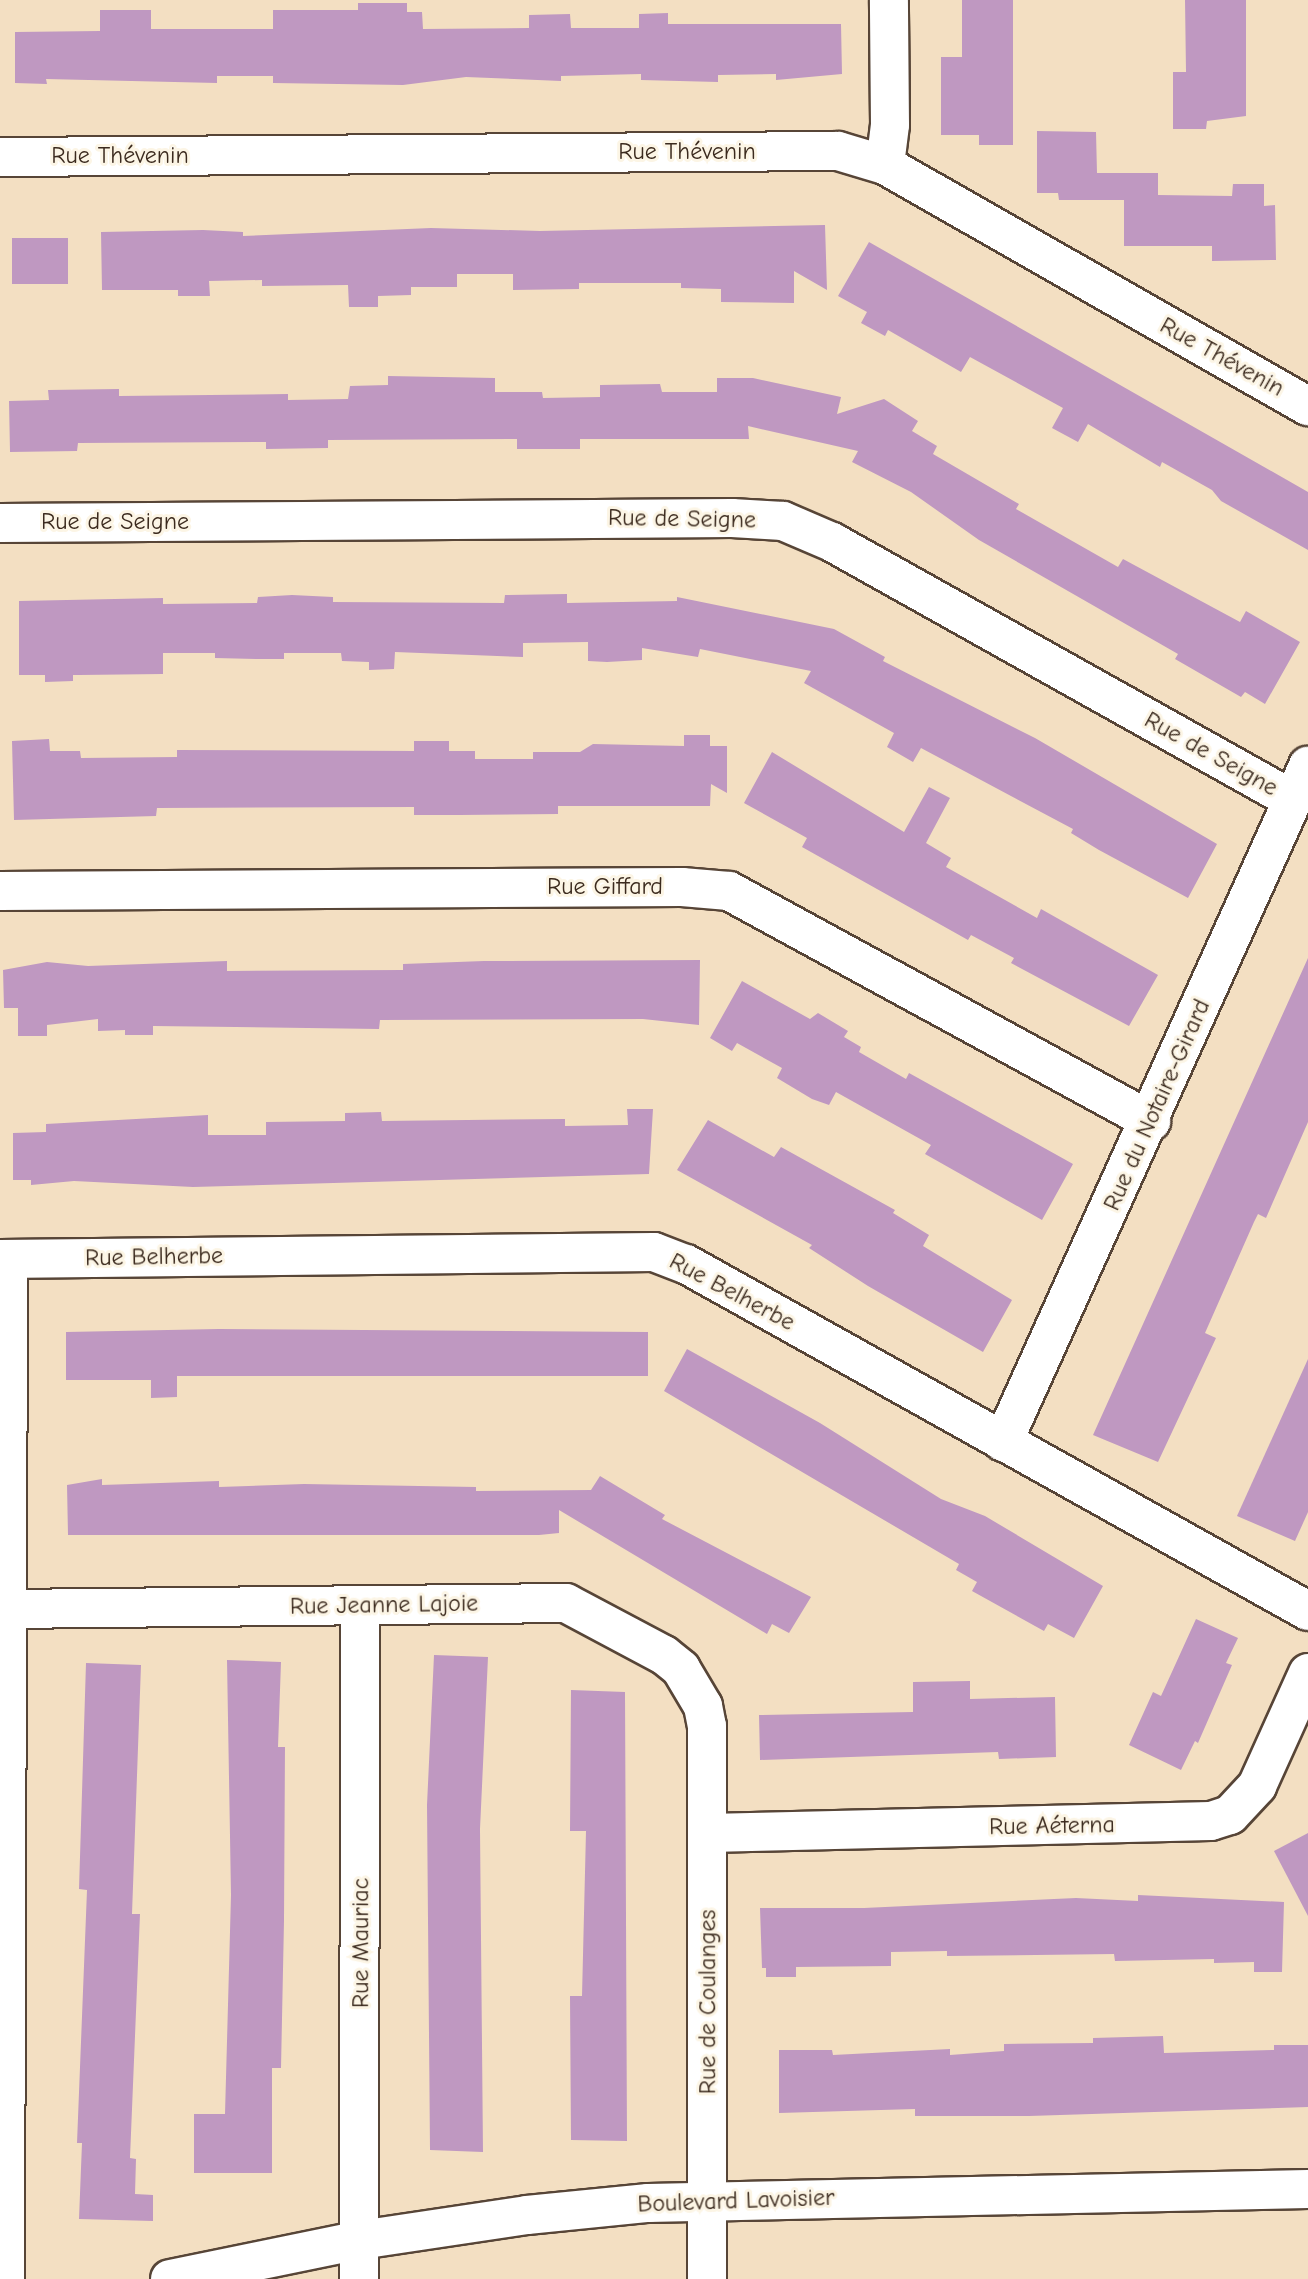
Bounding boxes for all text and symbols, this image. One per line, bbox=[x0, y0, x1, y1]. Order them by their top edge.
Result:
street label: Rue Thévenin bbox=[618, 138, 756, 166]
street label: Rue Thévenin bbox=[51, 142, 189, 170]
street label: Rue Thévenin bbox=[1155, 311, 1289, 403]
street label: Rue de Seigne bbox=[608, 503, 756, 535]
street label: Rue de Seigne bbox=[41, 508, 189, 536]
street label: Rue de Seigne bbox=[1139, 706, 1283, 802]
street label: Rue Giffard bbox=[547, 873, 663, 901]
street label: Rue du Notaire-Girard bbox=[1097, 995, 1217, 1215]
street label: Rue Belherbe bbox=[85, 1241, 223, 1273]
street label: Rue Belherbe bbox=[664, 1247, 800, 1337]
street label: Rue Jeanne Lajoie bbox=[290, 1589, 478, 1621]
street label: Rue Aéterna bbox=[989, 1811, 1115, 1841]
street label: Rue Mauriac bbox=[347, 1878, 375, 2008]
street label: Rue de Coulanges bbox=[694, 1910, 722, 2094]
street label: Boulevard Lavoisier bbox=[637, 2183, 835, 2219]

